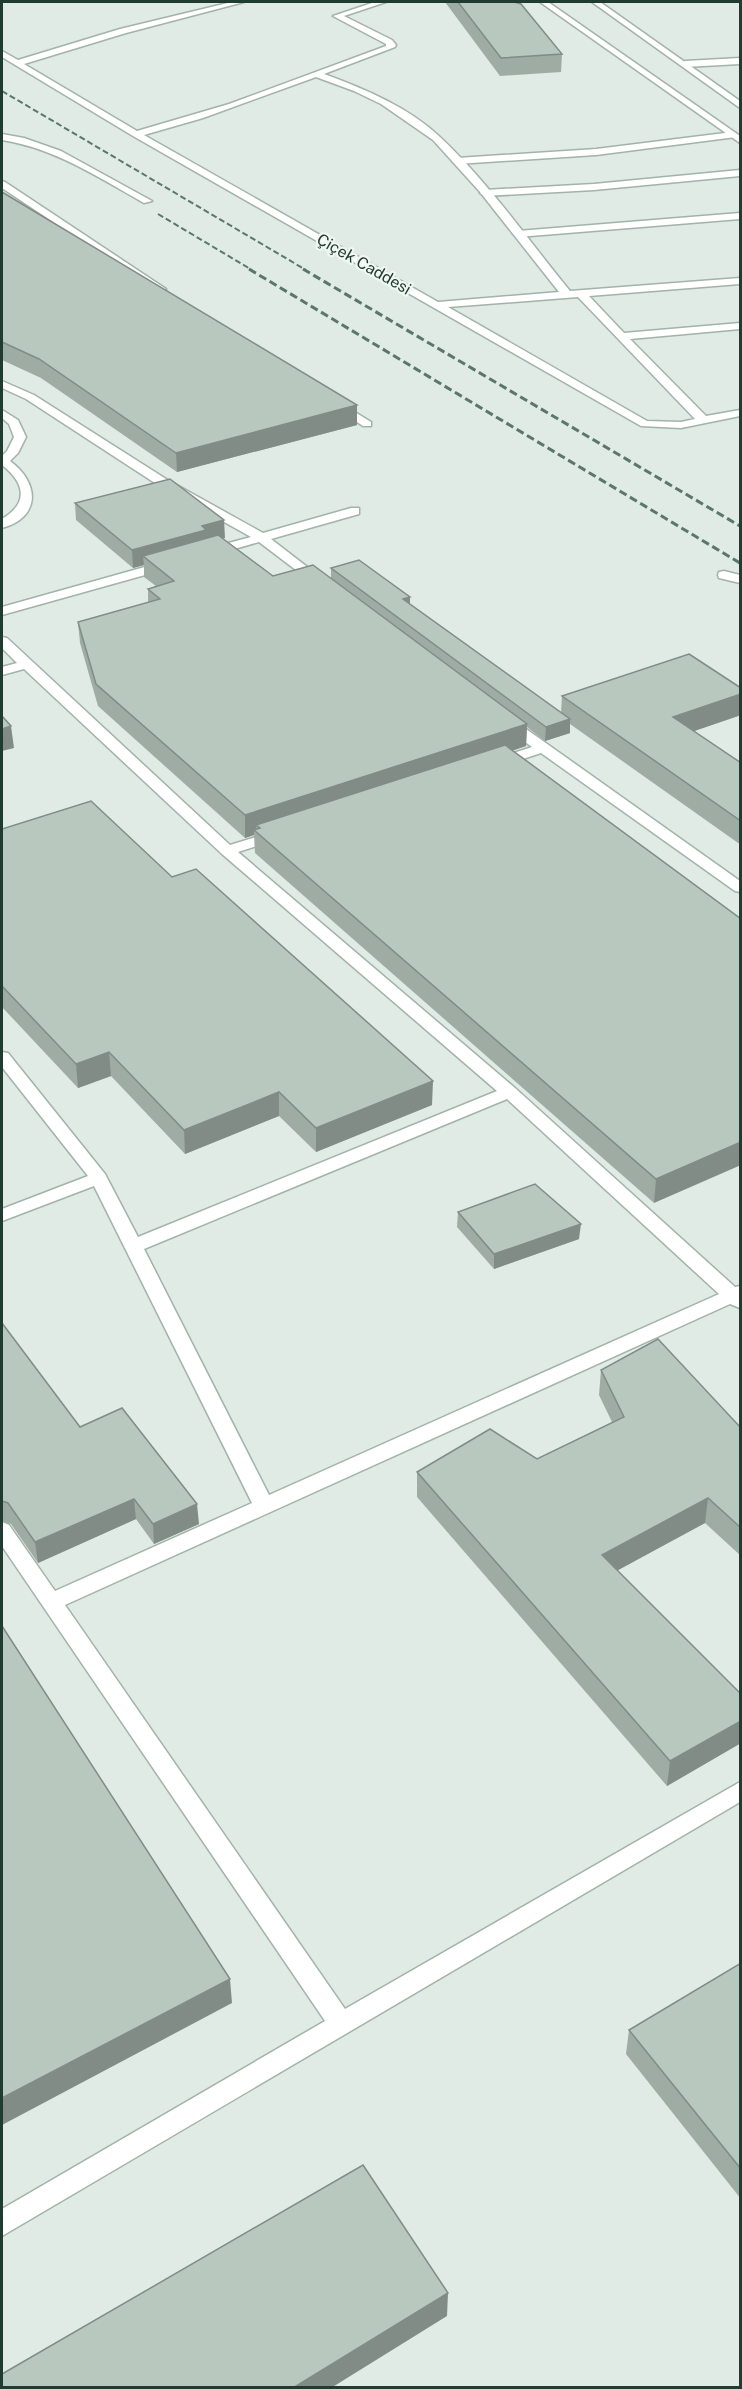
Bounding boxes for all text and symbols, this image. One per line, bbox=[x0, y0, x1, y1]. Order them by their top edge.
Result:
street label: Çiçek Caddesi bbox=[314, 229, 414, 299]

